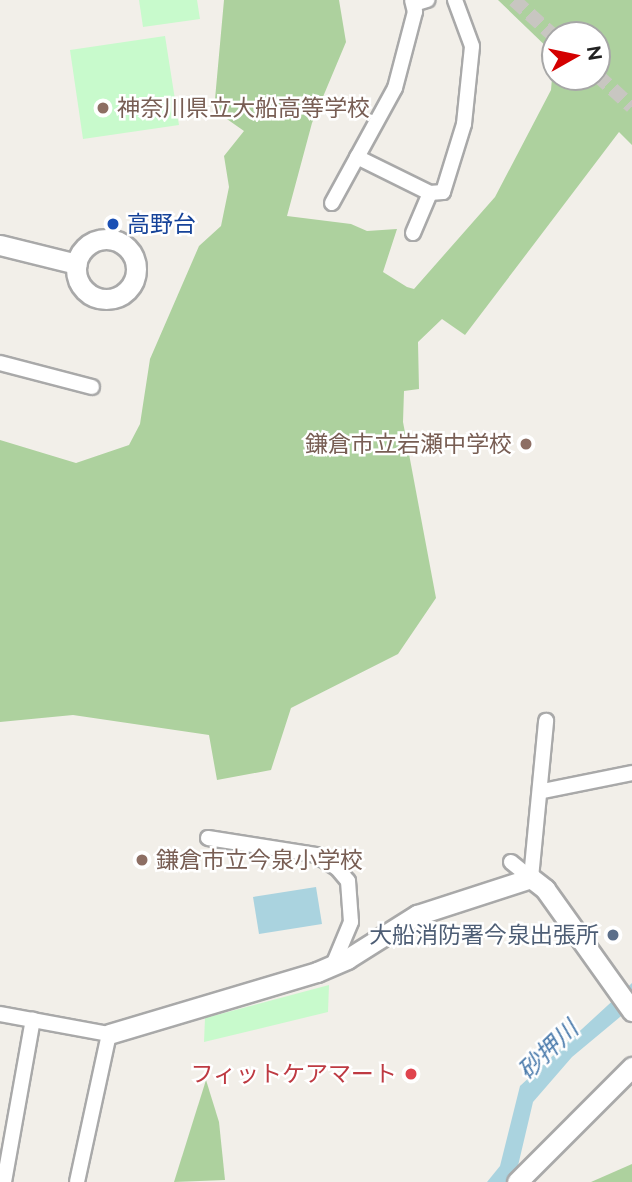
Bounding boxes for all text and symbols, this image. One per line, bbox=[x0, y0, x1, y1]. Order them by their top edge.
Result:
north arrow bbox=[541, 21, 611, 91]
text: N bbox=[583, 44, 607, 62]
place label: 神奈川県立大船高等学校 bbox=[117, 94, 370, 122]
marker: 神奈川県立大船高等学校 bbox=[95, 100, 111, 116]
place label: 高野台 bbox=[127, 210, 196, 238]
marker: 高野台 bbox=[105, 216, 121, 232]
place label: 鎌倉市立岩瀬中学校 bbox=[305, 430, 512, 458]
marker: 鎌倉市立岩瀬中学校 bbox=[518, 436, 534, 452]
place label: 鎌倉市立今泉小学校 bbox=[156, 846, 363, 874]
marker: 鎌倉市立今泉小学校 bbox=[134, 852, 150, 868]
place label: 大船消防署今泉出張所 bbox=[369, 921, 599, 949]
marker: 大船消防署今泉出張所 bbox=[605, 927, 621, 943]
water label: 砂押川 bbox=[512, 1015, 584, 1085]
place label: フィットケアマート bbox=[190, 1060, 397, 1088]
marker: フィットケアマート bbox=[403, 1066, 419, 1082]

